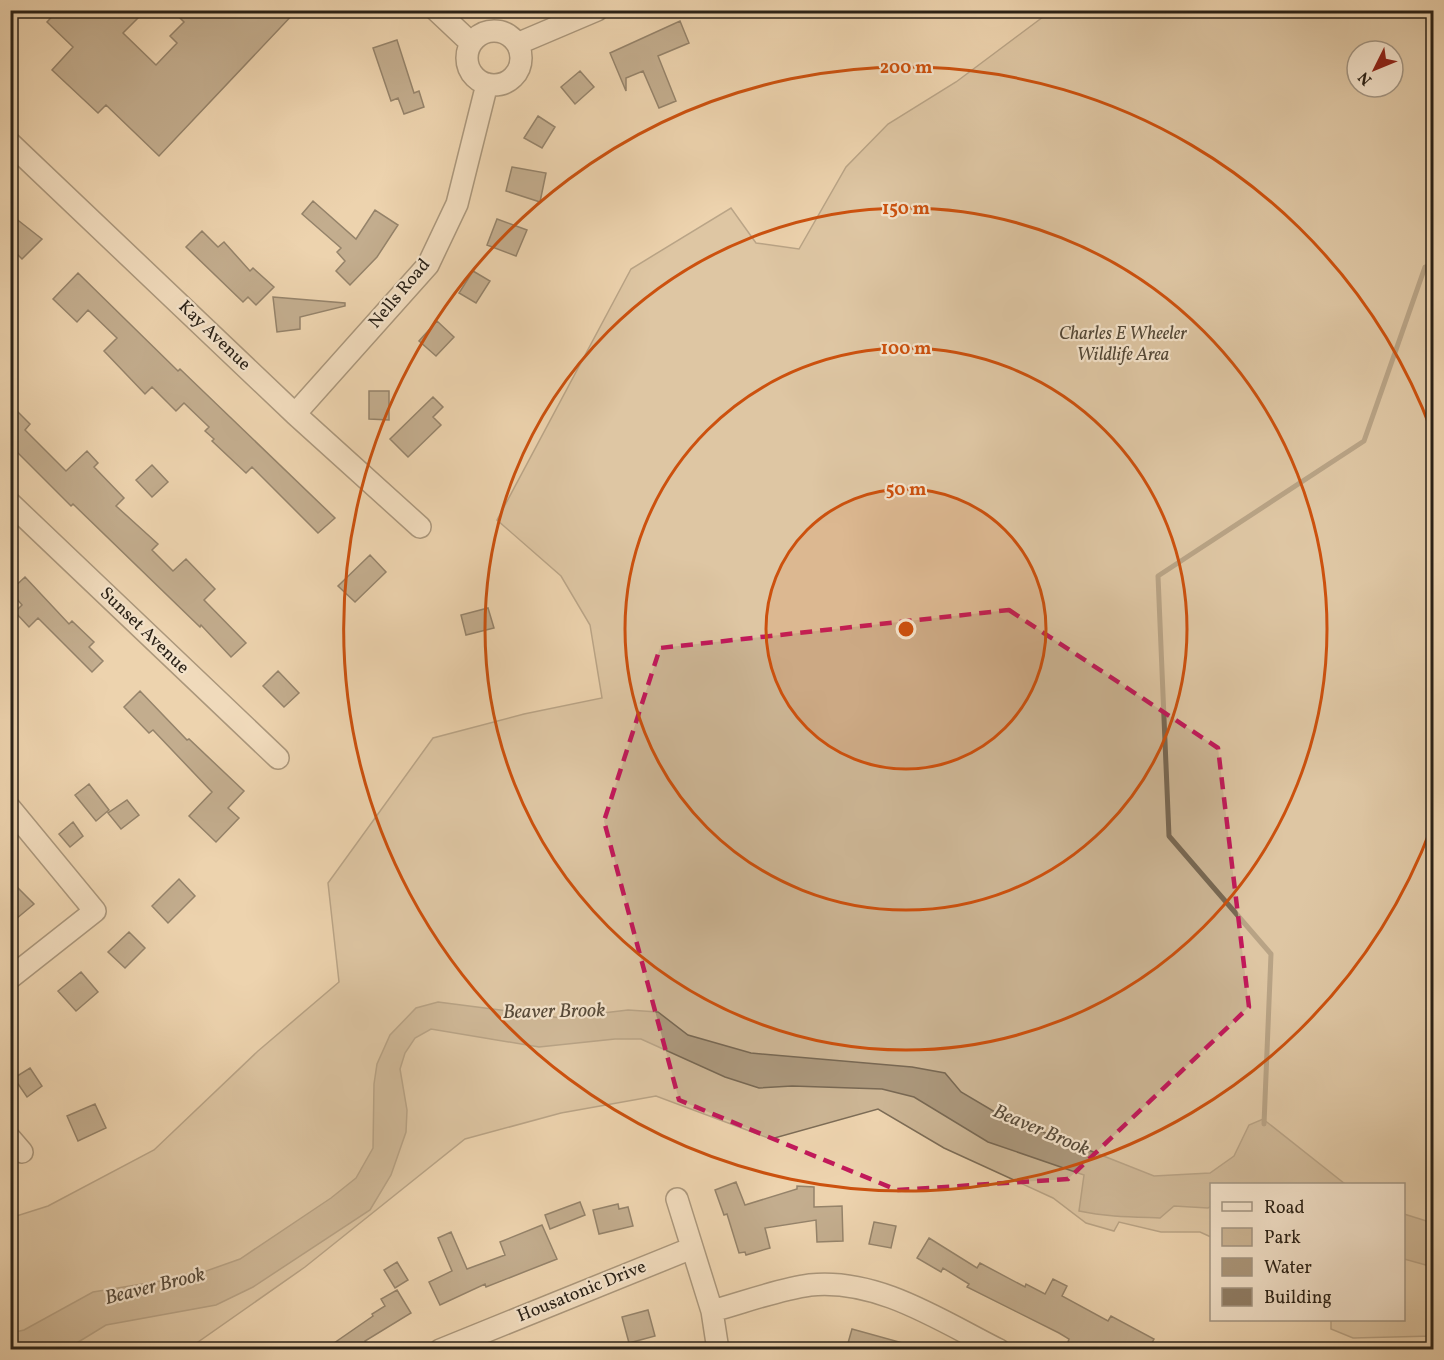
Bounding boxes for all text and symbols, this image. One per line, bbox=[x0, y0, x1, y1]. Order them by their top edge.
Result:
north arrow bbox=[1345, 39, 1405, 99]
text: 200 m bbox=[880, 56, 932, 81]
text: N bbox=[1353, 66, 1378, 90]
text: 150 m bbox=[882, 197, 930, 222]
street label: Nells Road bbox=[363, 254, 437, 334]
street label: Kay Avenue bbox=[172, 295, 256, 377]
park label: Charles E Wheeler Wildlife Area bbox=[1059, 322, 1187, 368]
text: 100 m bbox=[881, 337, 931, 362]
text: 50 m bbox=[886, 478, 926, 503]
street label: Sunset Avenue bbox=[94, 582, 194, 680]
centre of rings bbox=[896, 619, 916, 639]
water label: Beaver Brook bbox=[502, 997, 606, 1027]
water label: Beaver Brook bbox=[988, 1098, 1094, 1164]
legend bbox=[1210, 1183, 1405, 1321]
text: Road bbox=[1264, 1196, 1305, 1221]
text: Park bbox=[1264, 1226, 1301, 1251]
street label: Housatonic Drive bbox=[514, 1255, 650, 1329]
text: Water bbox=[1264, 1256, 1312, 1281]
water label: Beaver Brook bbox=[102, 1261, 208, 1313]
text: Building bbox=[1264, 1286, 1332, 1311]

